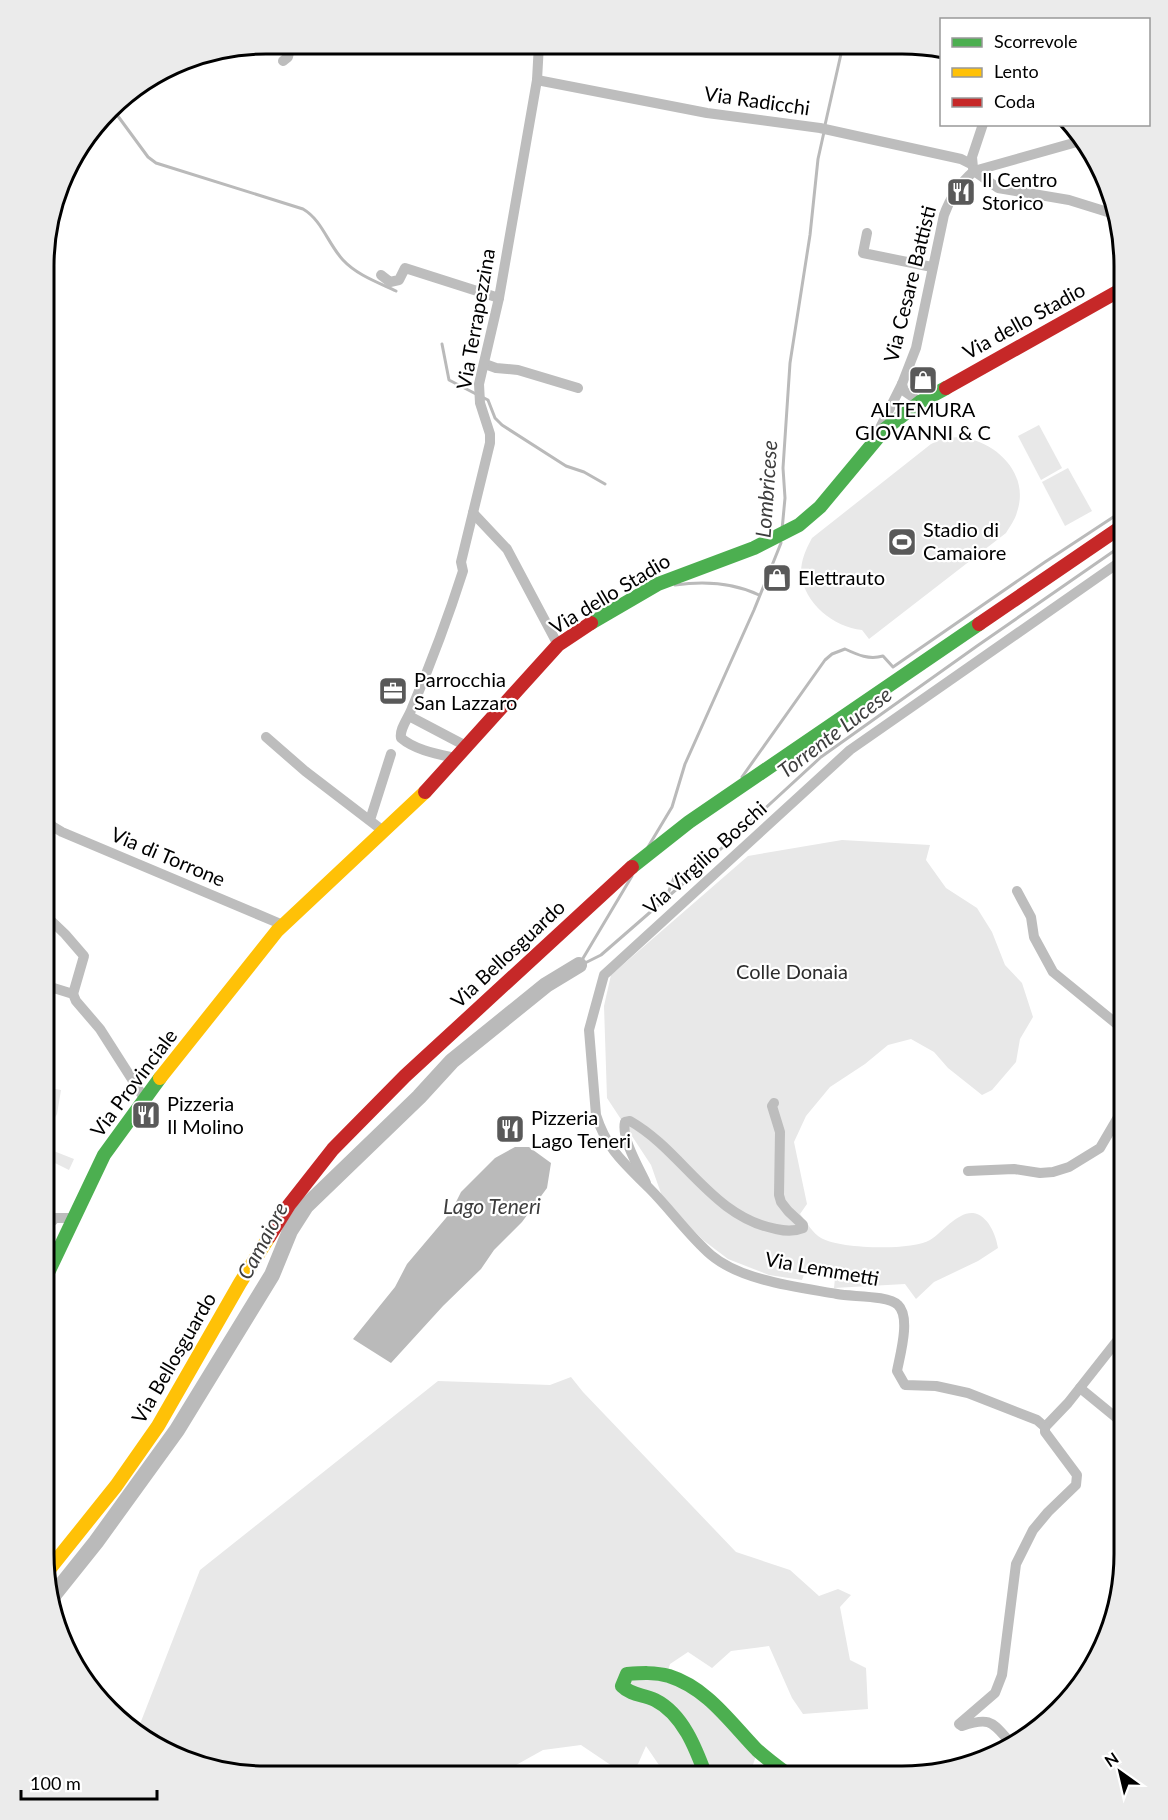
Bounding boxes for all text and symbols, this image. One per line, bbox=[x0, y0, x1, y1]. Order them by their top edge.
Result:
legend bbox=[940, 18, 1150, 126]
text: Scorrevole bbox=[994, 30, 1077, 52]
text: Lento bbox=[994, 60, 1039, 82]
street label: Via Radicchi bbox=[703, 81, 812, 119]
text: Coda bbox=[994, 90, 1035, 112]
place label: Il Centro Storico bbox=[982, 167, 1057, 214]
restaurant icon: Il Centro Storico bbox=[945, 176, 977, 208]
street label: Via Cesare Battisti bbox=[878, 203, 940, 365]
street label: Via Terrapezzina bbox=[451, 246, 499, 391]
street label: Via dello Stadio bbox=[958, 277, 1089, 364]
shop icon: ALTEMURA GIOVANNI & C bbox=[907, 364, 939, 396]
place label: ALTEMURA GIOVANNI & C bbox=[855, 397, 991, 444]
water label: Lombricese bbox=[750, 439, 781, 538]
place label: Stadio di Camaiore bbox=[923, 517, 1006, 564]
sports icon: Stadio di Camaiore bbox=[886, 526, 918, 558]
street label: Via dello Stadio bbox=[545, 548, 674, 638]
shop icon: Elettrauto bbox=[761, 562, 793, 594]
place label: Elettrauto bbox=[798, 565, 885, 589]
place label: Parrocchia San Lazzaro bbox=[414, 667, 517, 714]
office icon: Parrocchia San Lazzaro bbox=[377, 675, 409, 707]
water label: Torrente Lucese bbox=[772, 681, 896, 783]
street label: Via Virgilio Boschi bbox=[638, 796, 771, 919]
street label: Via di Torrone bbox=[108, 821, 229, 891]
street label: Via Bellosguardo bbox=[445, 894, 569, 1012]
park label: Colle Donaia bbox=[736, 959, 848, 983]
street label: Via Provinciale bbox=[85, 1024, 182, 1141]
place label: Pizzeria Il Molino bbox=[167, 1091, 244, 1138]
restaurant icon: Pizzeria Il Molino bbox=[130, 1099, 162, 1131]
place label: Pizzeria Lago Teneri bbox=[531, 1105, 631, 1152]
restaurant icon: Pizzeria Lago Teneri bbox=[494, 1113, 526, 1145]
water label: Lago Teneri bbox=[443, 1193, 541, 1218]
water label: Camaiore bbox=[231, 1198, 292, 1283]
street label: Via Lemmetti bbox=[763, 1246, 881, 1290]
street label: Via Bellosguardo bbox=[126, 1288, 220, 1427]
north arrow bbox=[1090, 1742, 1150, 1802]
text: N bbox=[1101, 1748, 1122, 1770]
scale bar bbox=[21, 1763, 158, 1801]
text: 100 m bbox=[30, 1772, 81, 1794]

